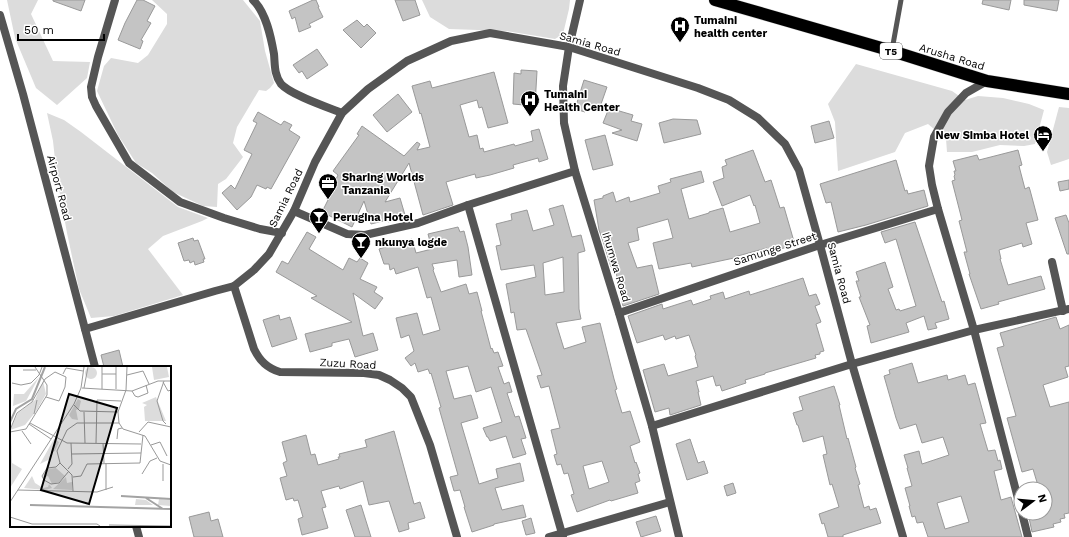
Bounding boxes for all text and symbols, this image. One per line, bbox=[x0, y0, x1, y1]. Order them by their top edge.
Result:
place label: Tumaini health center bbox=[694, 14, 767, 40]
hospital icon: Tumaini health center bbox=[669, 15, 691, 43]
scale bar bbox=[18, 16, 104, 42]
text: 50 m bbox=[24, 23, 54, 37]
street label: Samia Road bbox=[558, 29, 622, 59]
street label: Arusha Road bbox=[918, 41, 986, 73]
road number: T5 bbox=[880, 43, 902, 59]
place label: Tumaini Health Center bbox=[544, 88, 620, 114]
hospital icon: Tumaini Health Center bbox=[519, 89, 541, 117]
hotel icon: New Simba Hotel bbox=[1032, 124, 1054, 152]
place label: New Simba Hotel bbox=[936, 129, 1029, 142]
street label: Airport Road bbox=[44, 154, 74, 222]
street label: Samia Road bbox=[266, 167, 306, 229]
place label: Sharing Worlds Tanzania bbox=[342, 171, 424, 197]
office icon: Sharing Worlds Tanzania bbox=[317, 172, 339, 200]
bar icon: Perugina Hotel bbox=[308, 206, 330, 234]
place label: Perugina Hotel bbox=[333, 211, 414, 224]
street label: Samunge Street bbox=[732, 229, 818, 269]
street label: Ihumwa Road bbox=[599, 230, 633, 304]
bar icon: nkunya logde bbox=[350, 231, 372, 259]
place label: nkunya logde bbox=[375, 236, 447, 249]
street label: Samia Road bbox=[825, 241, 853, 305]
street label: Zuzu Road bbox=[319, 356, 377, 372]
inset map bbox=[10, 366, 171, 527]
north arrow bbox=[1013, 481, 1053, 521]
text: N bbox=[1035, 493, 1050, 504]

